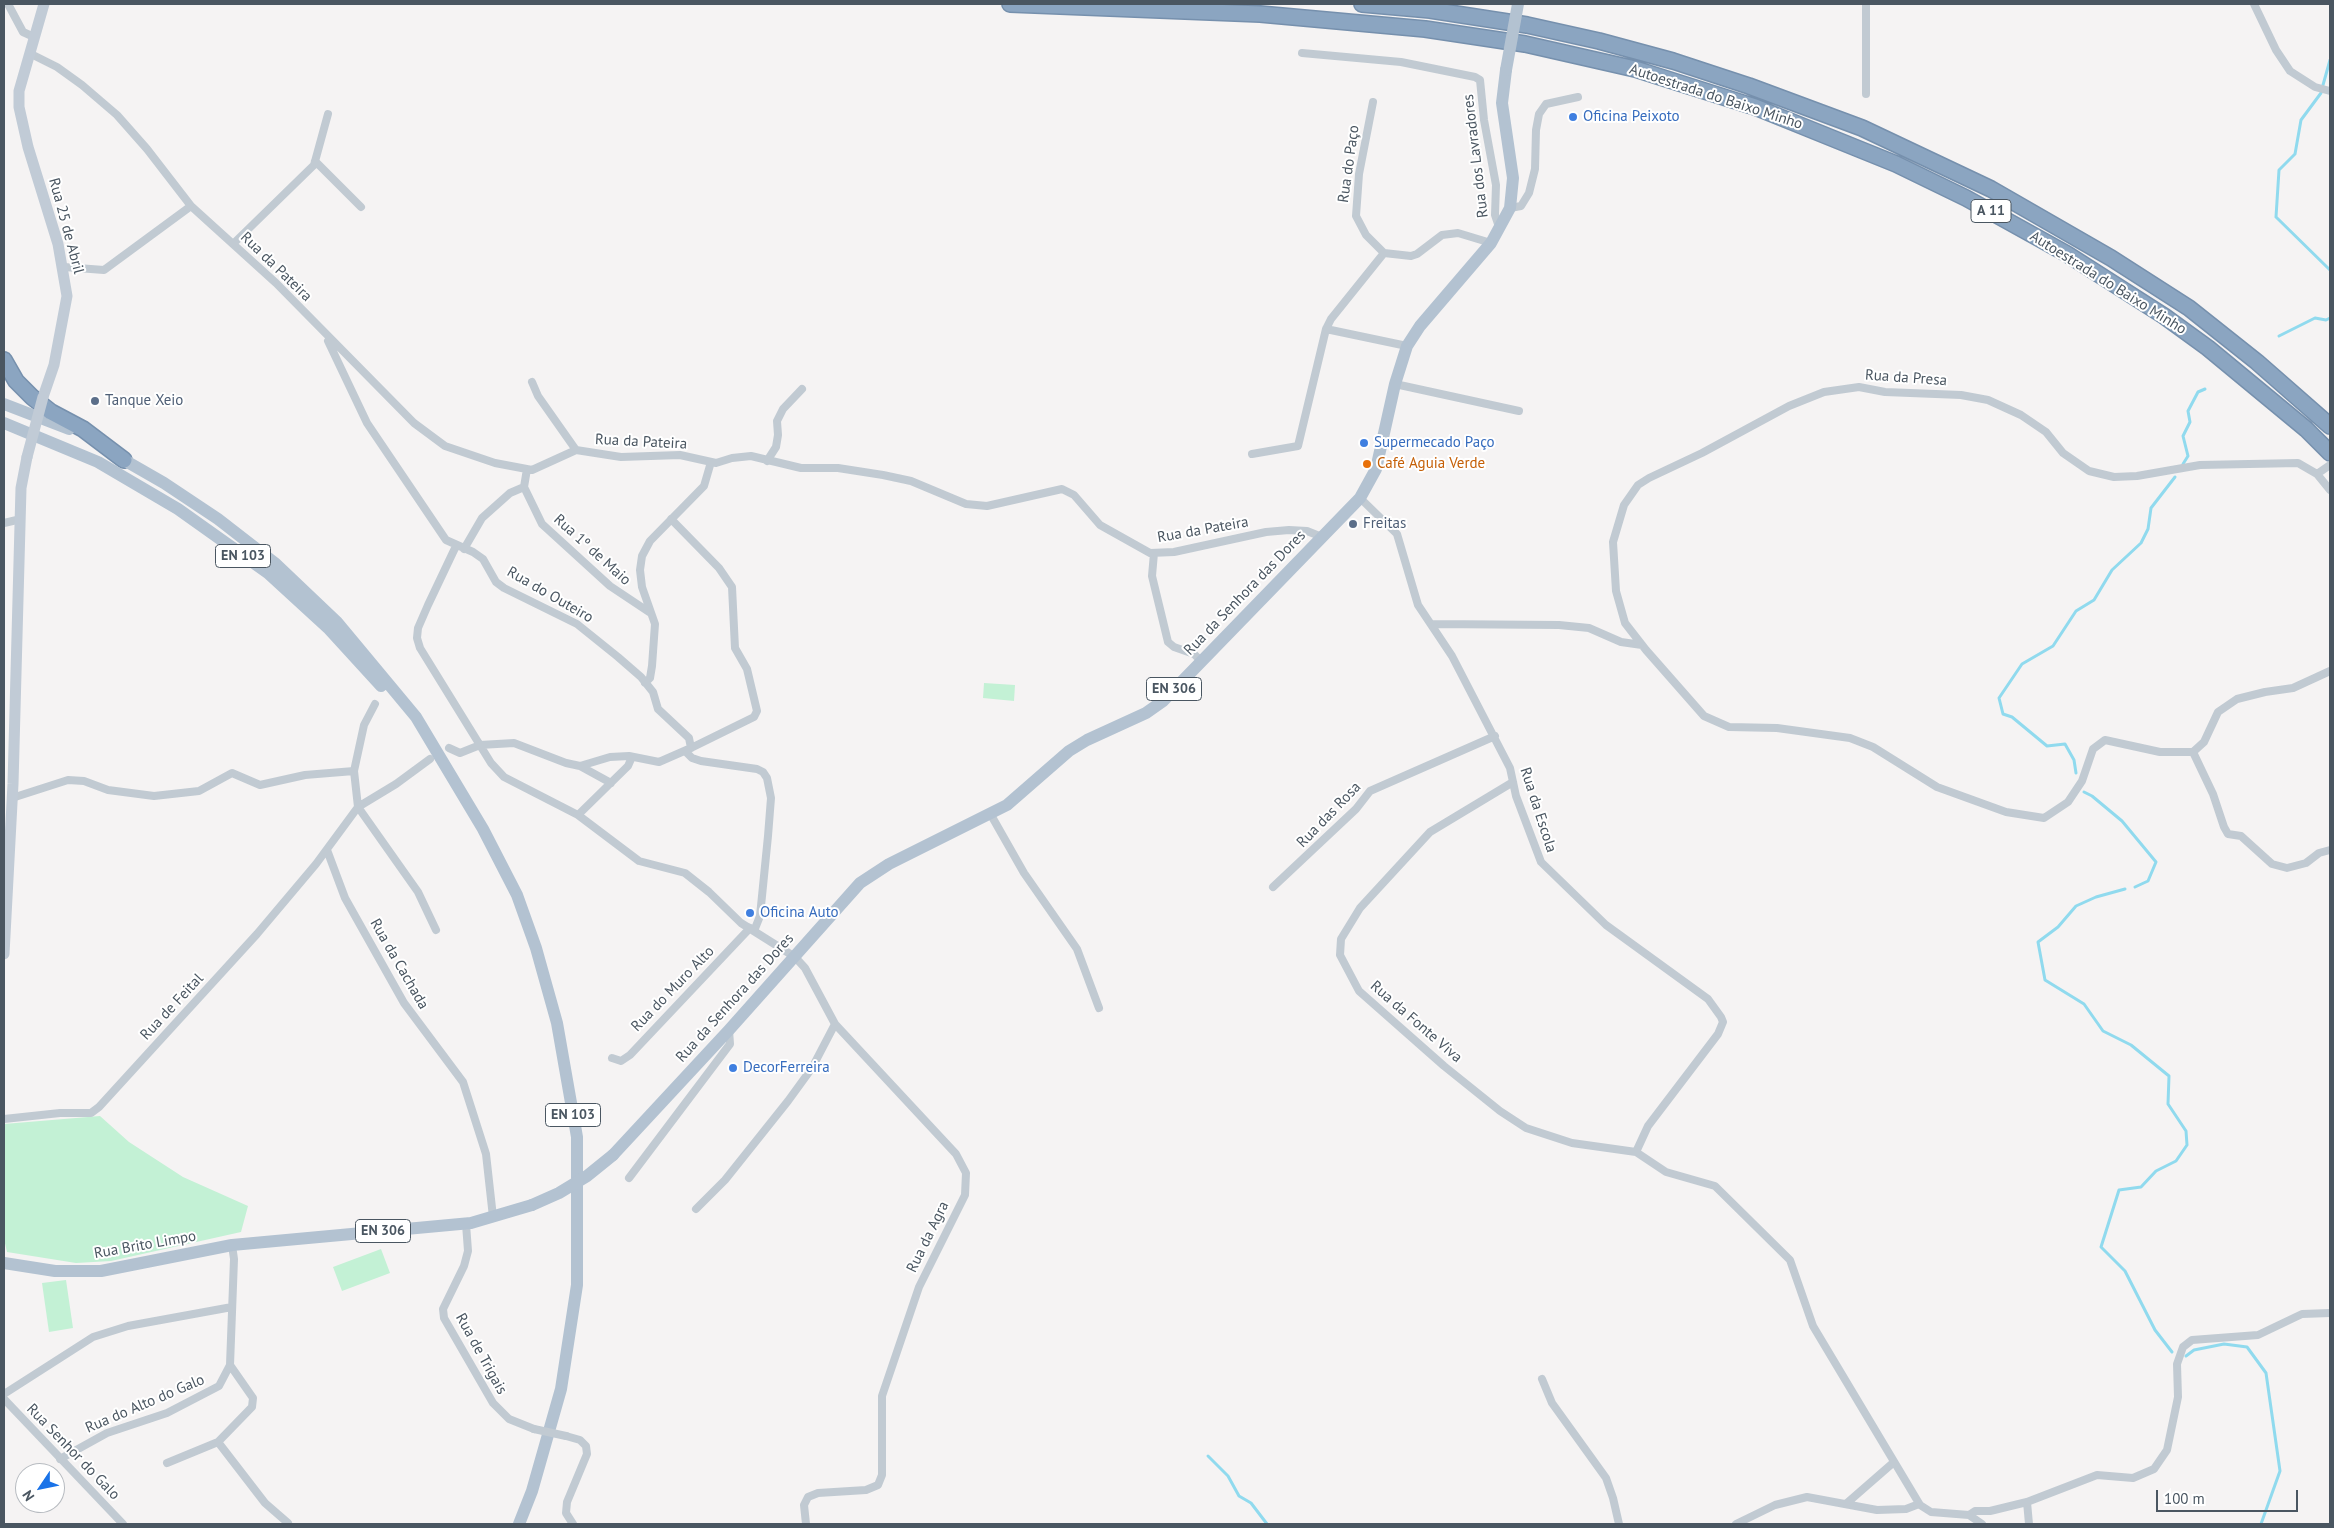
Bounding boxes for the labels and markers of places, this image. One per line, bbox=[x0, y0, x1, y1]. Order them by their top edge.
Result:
place label: Oficina Peixoto bbox=[1583, 108, 1680, 126]
marker: Oficina Peixoto bbox=[1567, 111, 1579, 123]
place label: Tanque Xeio bbox=[105, 392, 183, 410]
marker: Tanque Xeio bbox=[89, 395, 101, 407]
place label: Supermecado Paço bbox=[1374, 434, 1495, 452]
marker: Supermecado Paço bbox=[1358, 437, 1370, 449]
place label: Café Aguia Verde bbox=[1377, 455, 1485, 473]
marker: Café Aguia Verde bbox=[1361, 458, 1373, 470]
place label: Freitas bbox=[1363, 515, 1406, 533]
marker: Freitas bbox=[1347, 518, 1359, 530]
place label: Oficina Auto bbox=[760, 904, 839, 922]
marker: Oficina Auto bbox=[744, 907, 756, 919]
place label: DecorFerreira bbox=[743, 1059, 830, 1077]
marker: DecorFerreira bbox=[727, 1062, 739, 1074]

